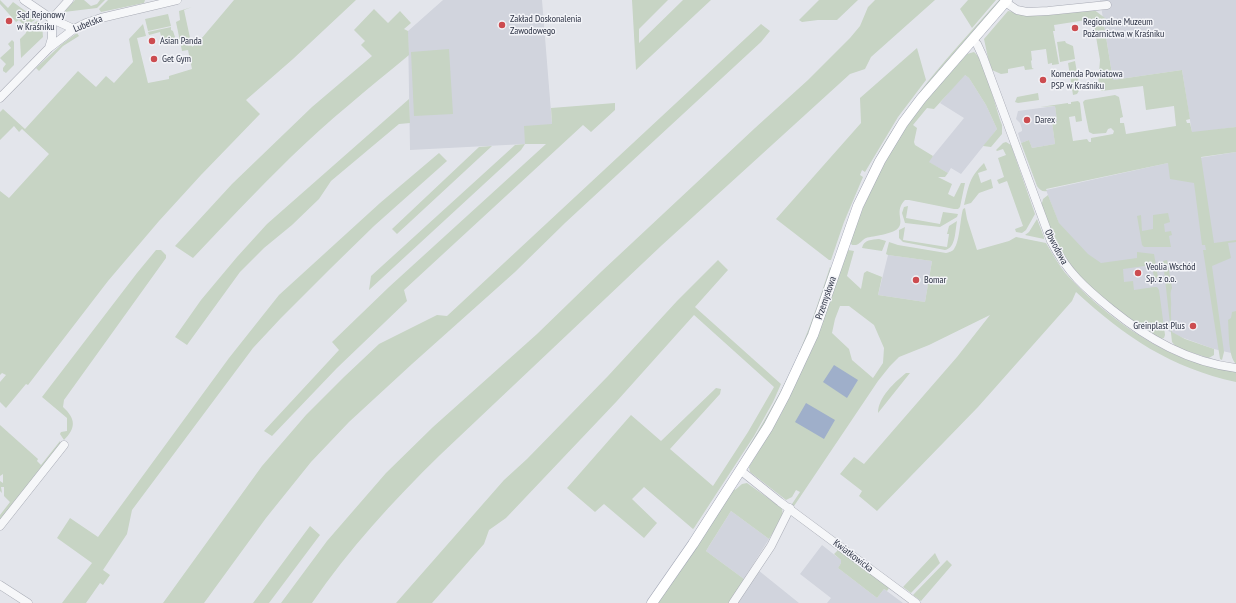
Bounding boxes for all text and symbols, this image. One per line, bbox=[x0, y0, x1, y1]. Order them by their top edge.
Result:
place label: Sąd Rejonowy w Kraśniku bbox=[17, 9, 65, 32]
street label: Lubelska bbox=[72, 13, 104, 35]
place label: Zakład Doskonalenia Zawodowego bbox=[510, 13, 581, 36]
marker: Sąd Rejonowy w Kraśniku bbox=[4, 16, 14, 26]
place label: Regionalne Muzeum Pożarnictwa w Kraśniku bbox=[1083, 16, 1164, 40]
marker: Zakład Doskonalenia Zawodowego bbox=[497, 20, 507, 30]
marker: Regionalne Muzeum Pożarnictwa w Kraśniku bbox=[1070, 23, 1080, 33]
place label: Asian Panda bbox=[160, 35, 202, 47]
marker: Asian Panda bbox=[147, 36, 157, 46]
place label: Get Gym bbox=[162, 53, 191, 65]
marker: Get Gym bbox=[149, 54, 159, 64]
place label: Komenda Powiatowa PSP w Kraśniku bbox=[1051, 68, 1123, 92]
marker: Komenda Powiatowa PSP w Kraśniku bbox=[1038, 75, 1048, 85]
place label: Darex bbox=[1035, 114, 1055, 126]
marker: Darex bbox=[1022, 115, 1032, 125]
street label: Obwodowa bbox=[1042, 227, 1070, 267]
place label: Veolia Wschód Sp. z o.o. bbox=[1146, 261, 1195, 284]
marker: Veolia Wschód Sp. z o.o. bbox=[1133, 268, 1143, 278]
place label: Bomar bbox=[924, 274, 946, 286]
street label: Przemysłowa bbox=[813, 275, 839, 321]
marker: Bomar bbox=[911, 275, 921, 285]
place label: Greinplast Plus bbox=[1133, 320, 1185, 332]
marker: Greinplast Plus bbox=[1188, 321, 1198, 331]
street label: Kwiatkowicka bbox=[831, 537, 875, 575]

